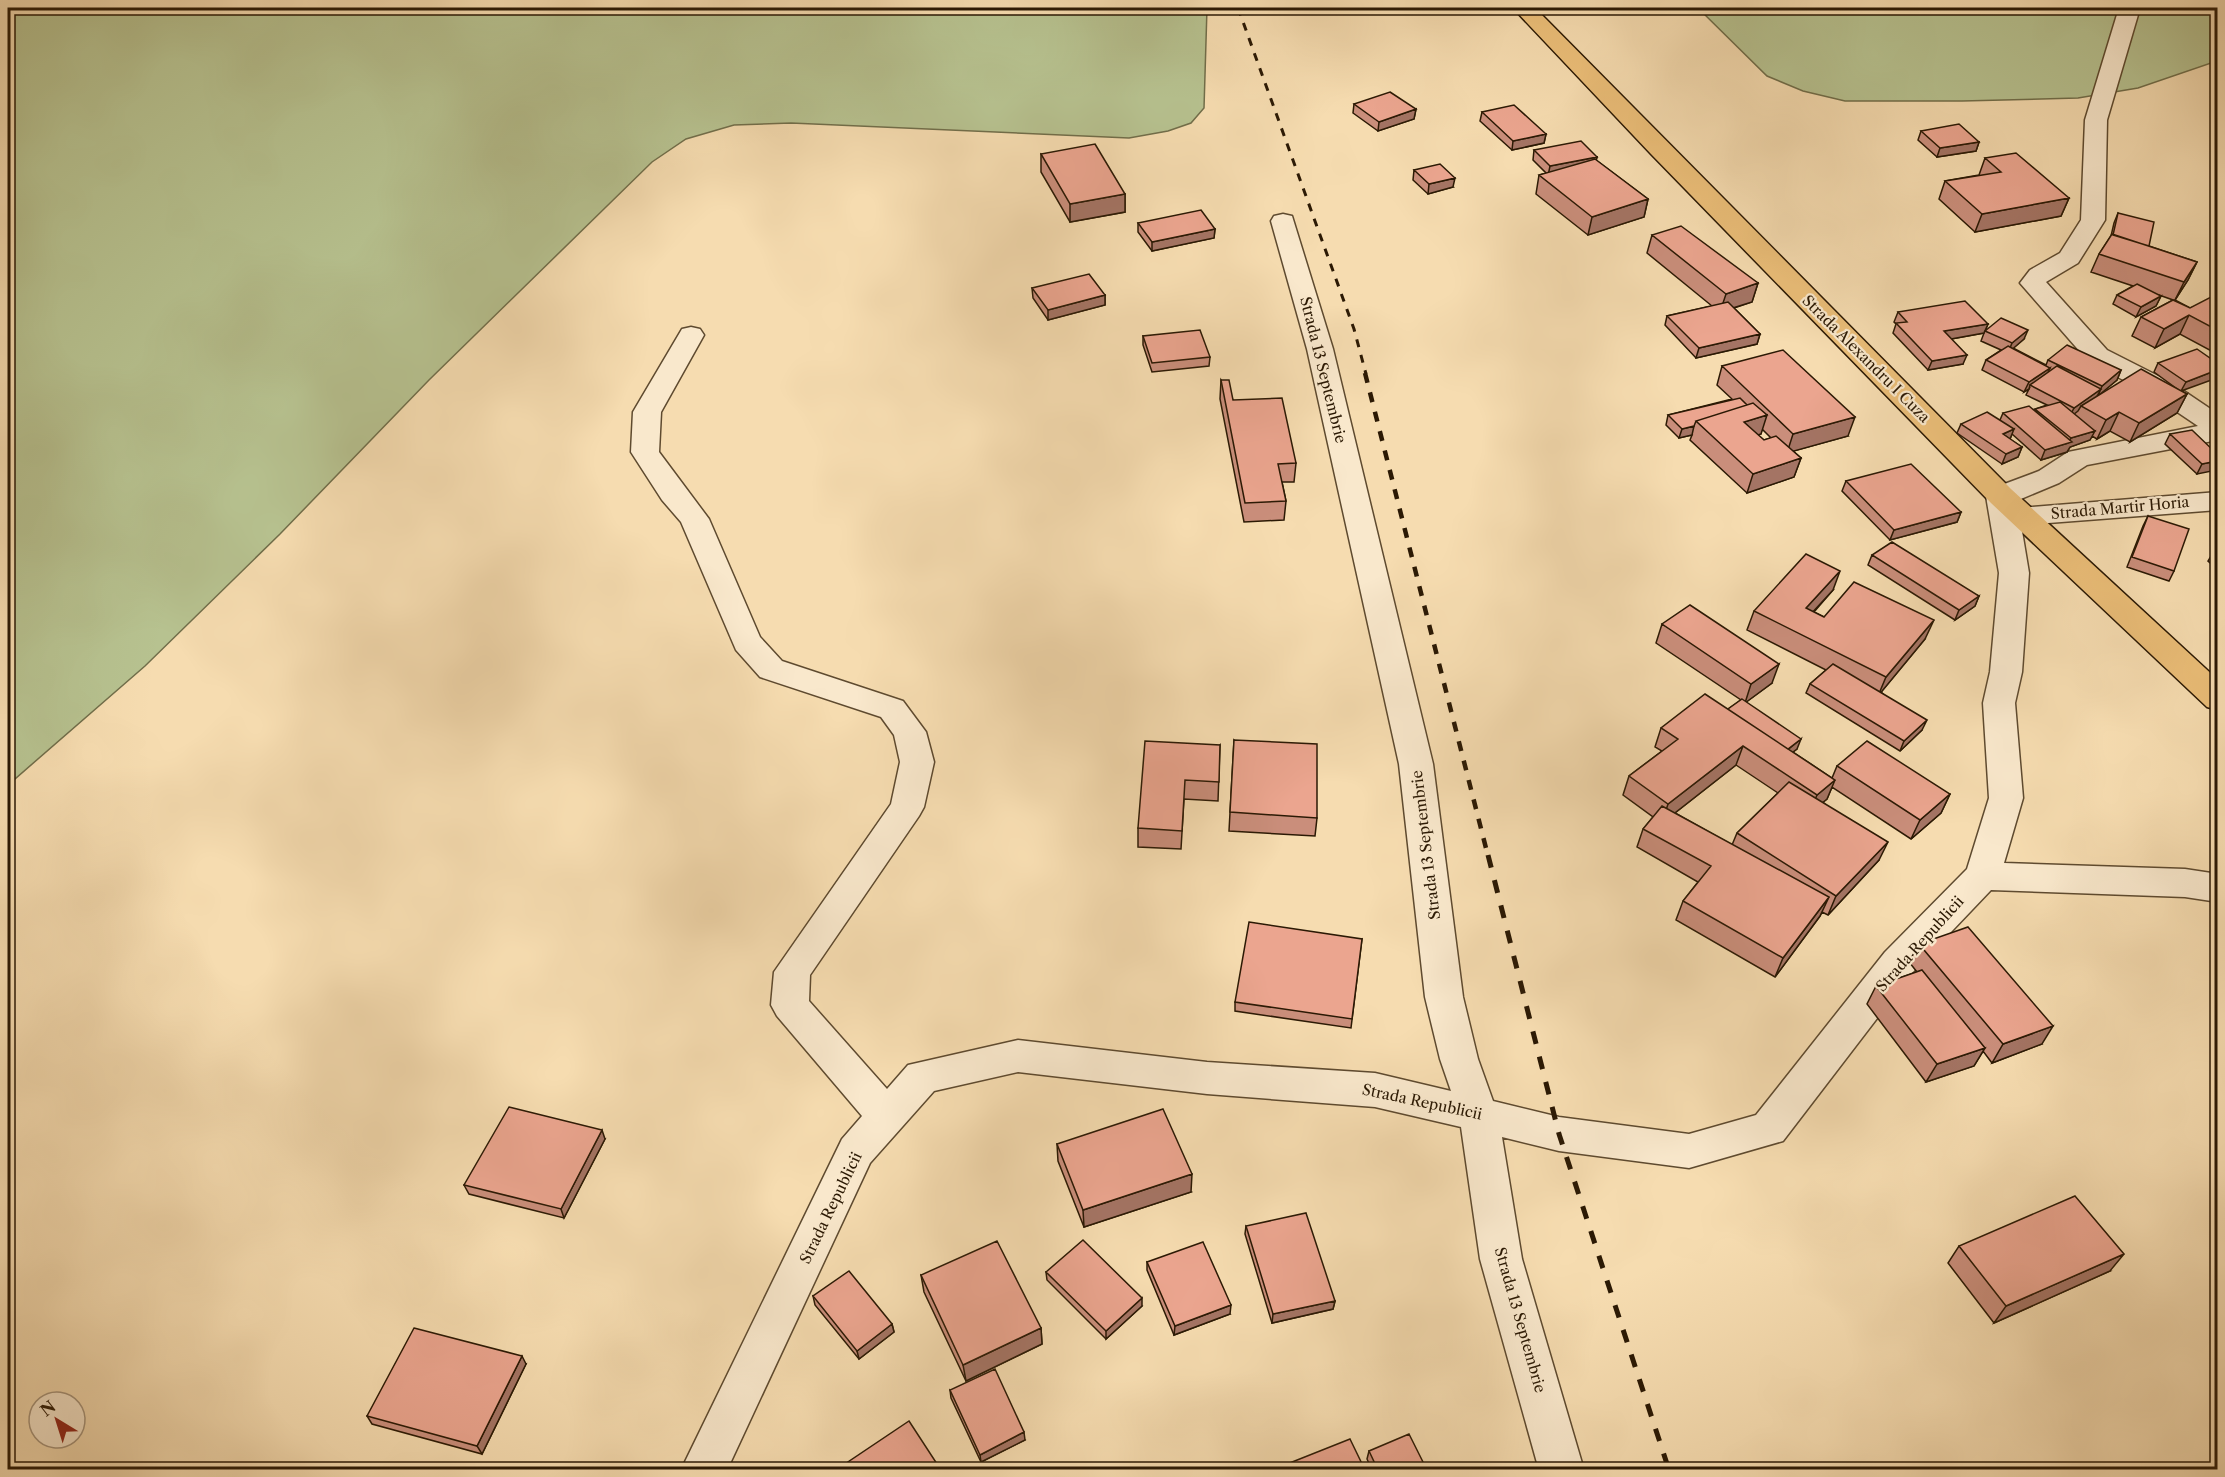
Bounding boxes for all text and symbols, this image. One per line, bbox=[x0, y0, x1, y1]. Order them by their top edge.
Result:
street label: Strada Alexandru I Cuza bbox=[1799, 291, 1934, 427]
street label: Strada 13 Septembrie bbox=[1296, 295, 1351, 445]
street label: Strada Martir Horia bbox=[2050, 492, 2190, 523]
street label: Strada 13 Septembrie bbox=[1407, 769, 1444, 921]
street label: Strada Republicii bbox=[1872, 892, 1968, 995]
street label: Strada Republicii bbox=[1360, 1080, 1484, 1124]
street label: Strada Republicii bbox=[795, 1148, 866, 1267]
street label: Strada 13 Septembrie bbox=[1491, 1245, 1550, 1395]
north arrow bbox=[27, 1390, 87, 1450]
text: N bbox=[36, 1396, 59, 1420]

